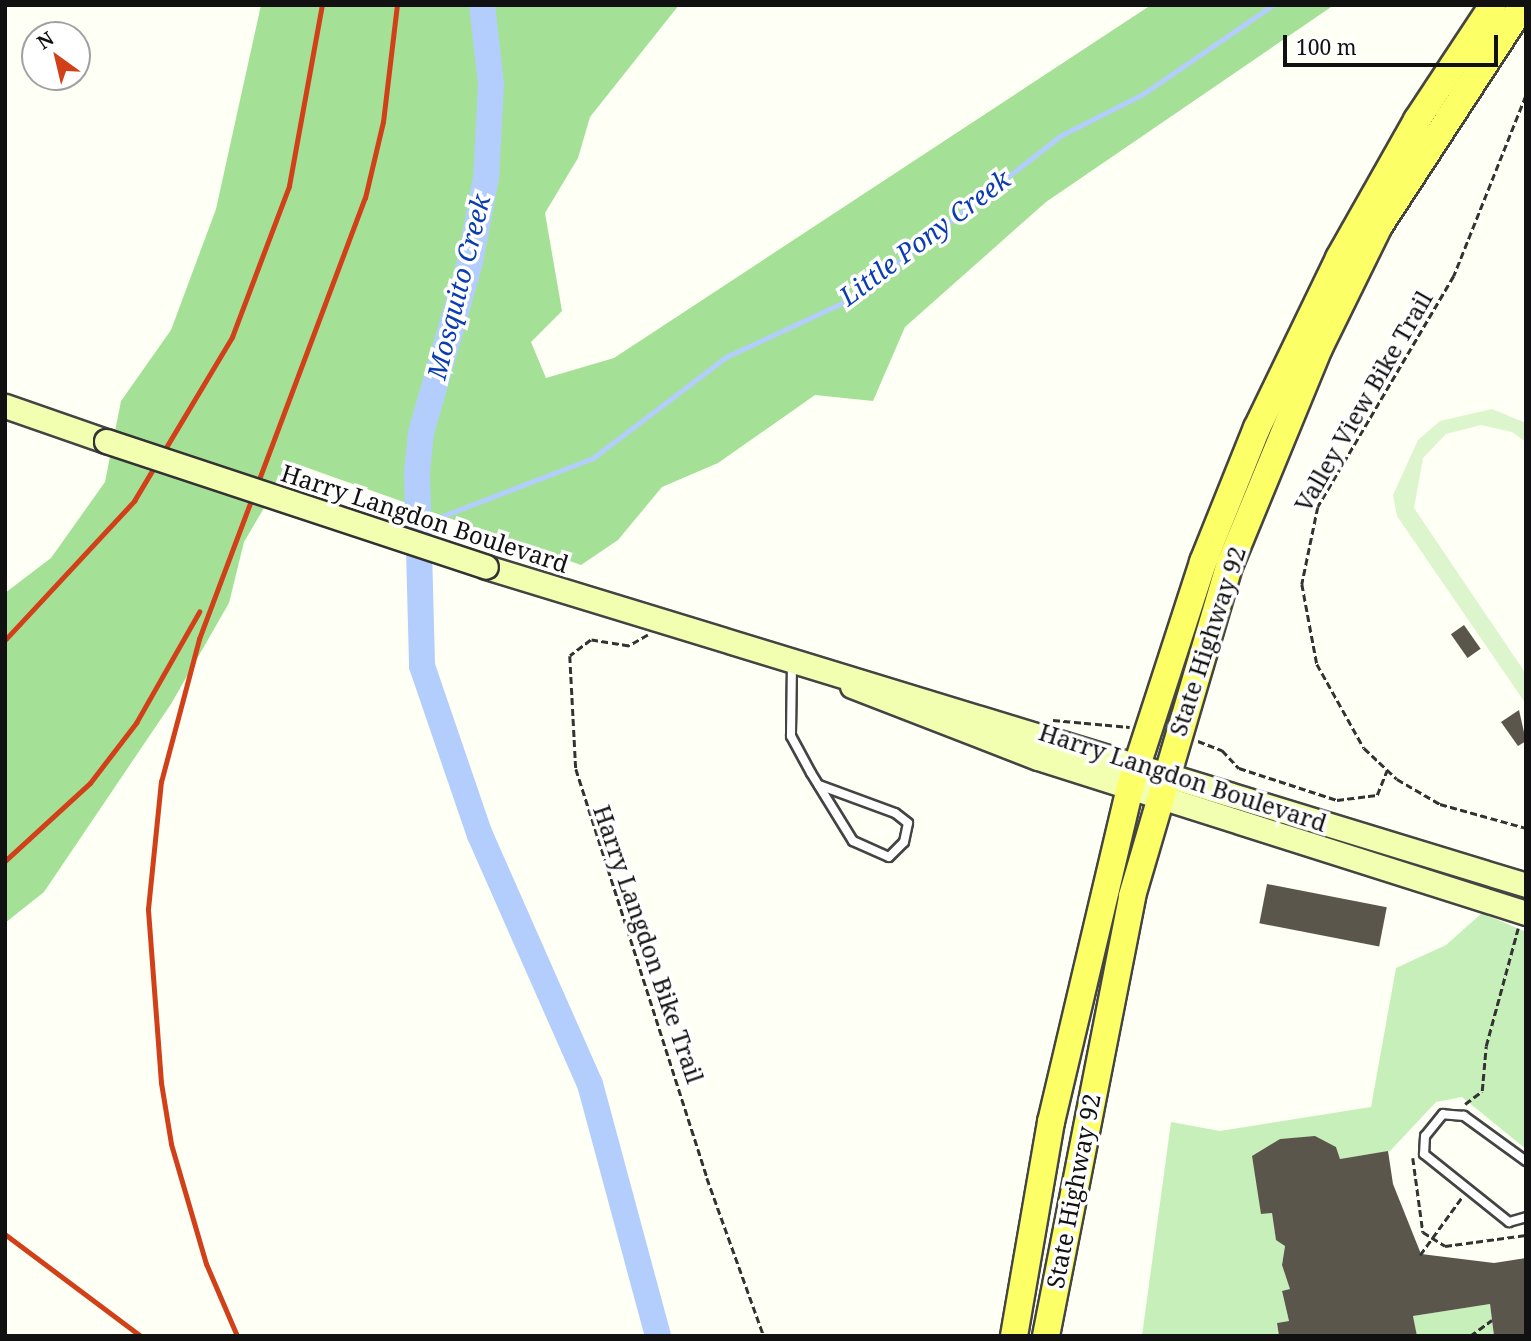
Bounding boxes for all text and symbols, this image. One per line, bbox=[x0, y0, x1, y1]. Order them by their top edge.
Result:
north arrow bbox=[21, 21, 91, 91]
scale bar bbox=[1286, 21, 1501, 65]
text: N bbox=[32, 25, 59, 55]
text: 100 m bbox=[1296, 33, 1357, 61]
water label: Little Pony Creek bbox=[833, 164, 1017, 312]
water label: Mosquito Creek bbox=[421, 192, 497, 382]
street label: Valley View Bike Trail bbox=[1288, 286, 1438, 516]
street label: Harry Langdon Boulevard bbox=[278, 458, 572, 578]
street label: State Highway 92 bbox=[1163, 543, 1251, 739]
street label: Harry Langdon Boulevard bbox=[1036, 717, 1330, 837]
street label: Harry Langdon Bike Trail bbox=[588, 801, 710, 1087]
street label: State Highway 92 bbox=[1040, 1091, 1106, 1291]

